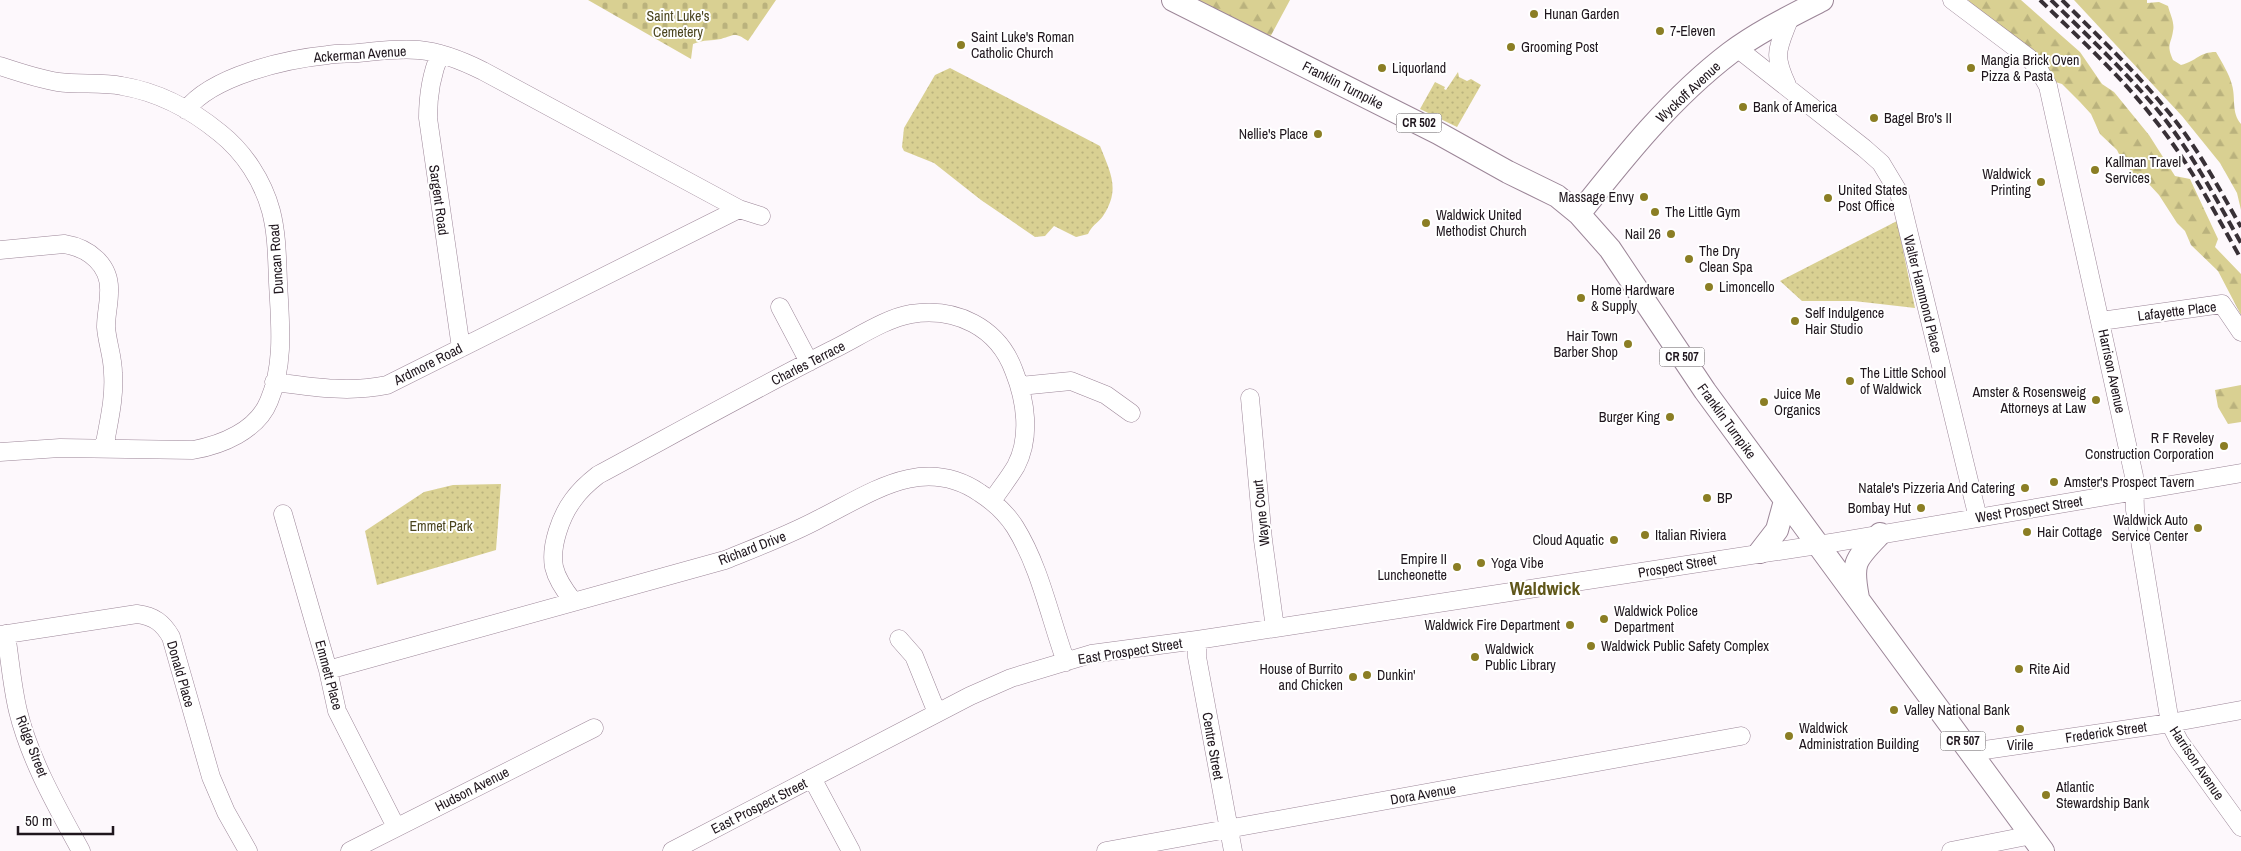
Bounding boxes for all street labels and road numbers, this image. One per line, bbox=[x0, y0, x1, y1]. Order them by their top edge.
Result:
street label: Ackerman Avenue bbox=[312, 42, 407, 66]
street label: Franklin Turnpike bbox=[1299, 57, 1387, 113]
street label: Wyckoff Avenue bbox=[1652, 58, 1724, 126]
road number: CR 502 bbox=[1396, 114, 1442, 132]
street label: Sargent Road bbox=[425, 164, 453, 236]
street label: Duncan Road bbox=[265, 223, 287, 295]
street label: Walter Hammond Place bbox=[1900, 233, 1946, 355]
street label: Lafayette Place bbox=[2137, 297, 2217, 325]
street label: Harrison Avenue bbox=[2094, 327, 2130, 415]
street label: Charles Terrace bbox=[768, 337, 848, 389]
street label: Ardmore Road bbox=[390, 339, 465, 389]
road number: CR 507 bbox=[1660, 348, 1704, 367]
street label: Franklin Turnpike bbox=[1694, 380, 1760, 462]
street label: Wayne Court bbox=[1249, 479, 1273, 547]
street label: West Prospect Street bbox=[1974, 492, 2084, 526]
street label: Richard Drive bbox=[716, 527, 788, 569]
street label: Prospect Street bbox=[1636, 550, 1718, 582]
street label: East Prospect Street bbox=[1077, 634, 1183, 668]
street label: Emmett Place bbox=[311, 638, 347, 712]
street label: Donald Place bbox=[163, 639, 199, 709]
street label: Centre Street bbox=[1198, 711, 1228, 781]
street label: Ridge Street bbox=[12, 713, 52, 779]
street label: Frederick Street bbox=[2064, 717, 2148, 747]
street label: Harrison Avenue bbox=[2166, 723, 2228, 803]
road number: CR 507 bbox=[1940, 731, 1986, 750]
street label: Hudson Avenue bbox=[432, 763, 512, 815]
street label: East Prospect Street bbox=[708, 774, 810, 838]
street label: Dora Avenue bbox=[1389, 779, 1457, 809]

